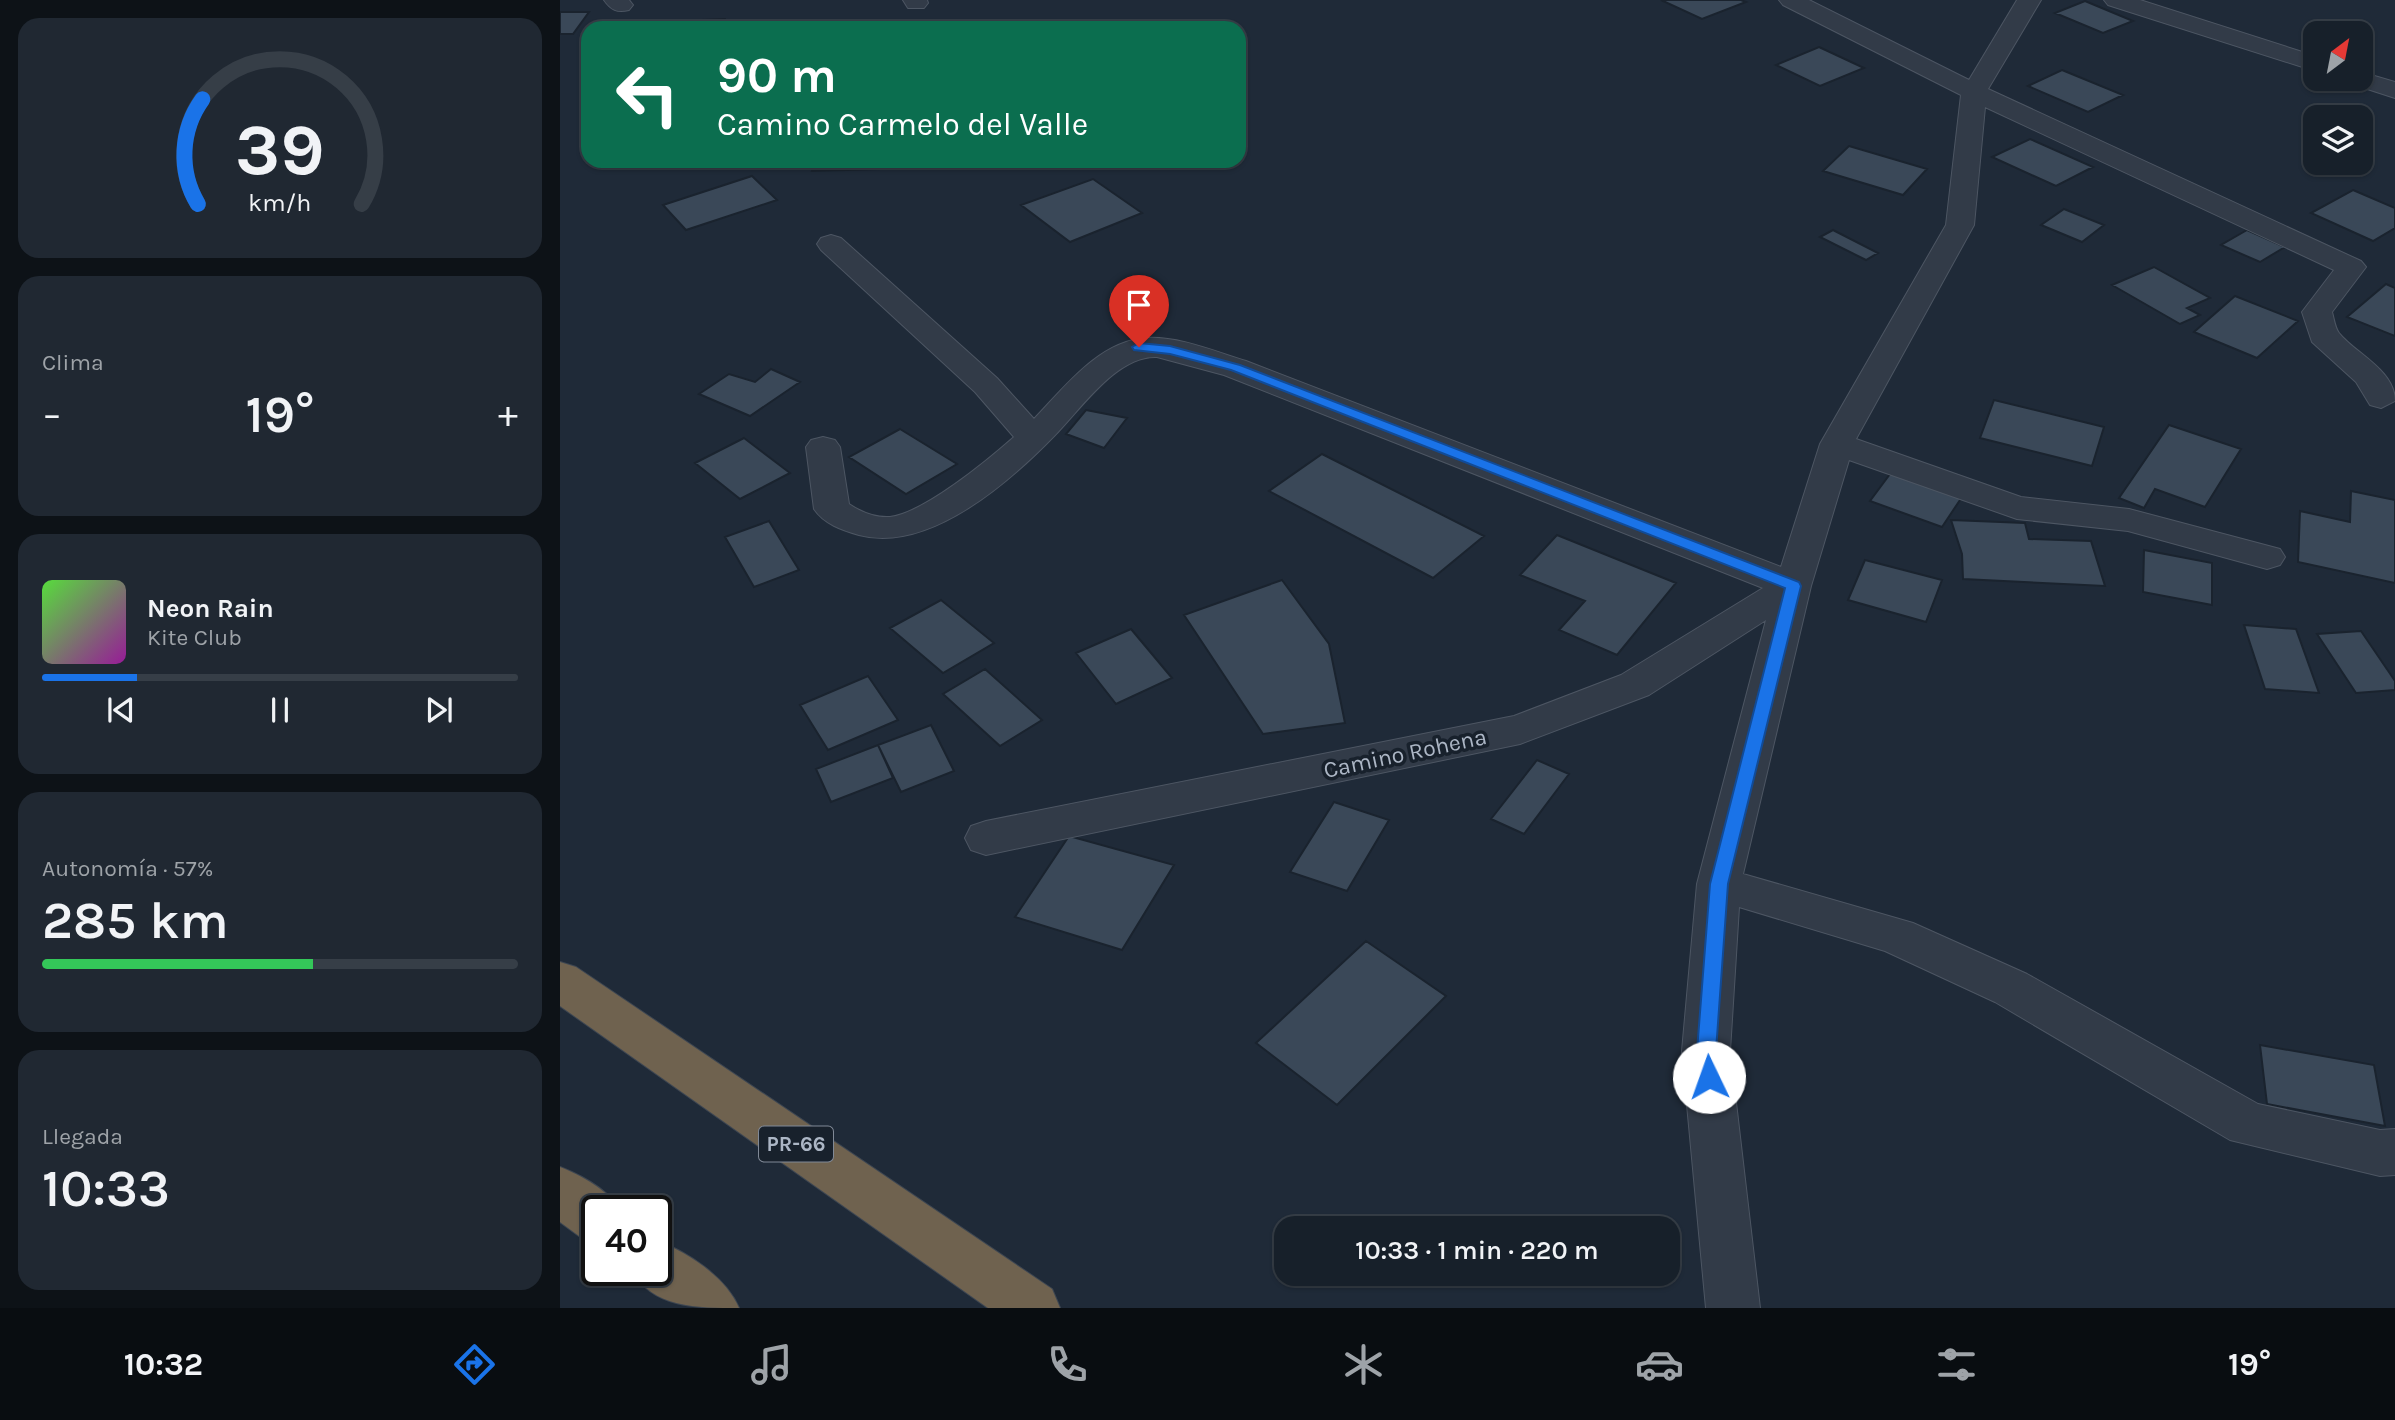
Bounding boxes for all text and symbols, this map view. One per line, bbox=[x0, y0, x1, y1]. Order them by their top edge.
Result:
north arrow bbox=[2303, 21, 2373, 91]
map controls bbox=[2303, 21, 2373, 175]
text: 90 m bbox=[717, 47, 837, 104]
icon: left bbox=[602, 49, 693, 140]
button: layers bbox=[2303, 105, 2373, 175]
text: Camino Carmelo del Valle bbox=[717, 106, 1088, 143]
text: 39 bbox=[235, 107, 325, 192]
text: km/h bbox=[248, 188, 312, 217]
pin bbox=[1109, 275, 1169, 347]
icon: arrive bbox=[1120, 286, 1158, 324]
text: Clima bbox=[42, 349, 104, 376]
text: 19° bbox=[246, 384, 314, 445]
text: − bbox=[42, 392, 62, 437]
text: + bbox=[498, 392, 518, 437]
text: Neon Rain bbox=[147, 593, 274, 624]
text: Kite Club bbox=[147, 624, 242, 651]
icon: previous bbox=[102, 691, 140, 729]
icon: pause bbox=[261, 691, 299, 729]
icon: next bbox=[420, 691, 458, 729]
street label: Camino Rohena bbox=[1321, 723, 1489, 784]
text: Autonomía · 57% bbox=[42, 855, 213, 882]
text: 285 km bbox=[42, 890, 229, 951]
position arrow bbox=[1672, 1040, 1746, 1114]
text: Llegada bbox=[42, 1123, 123, 1150]
road number: PR-66 bbox=[759, 1126, 833, 1162]
text: 10:33 bbox=[42, 1158, 170, 1219]
speed limit sign: 40 bbox=[581, 1195, 672, 1286]
text: 10:33 · 1 min · 220 m bbox=[1355, 1235, 1599, 1266]
icon: directions bbox=[450, 1340, 499, 1389]
icon: music bbox=[747, 1340, 796, 1389]
icon: phone bbox=[1043, 1340, 1092, 1389]
icon: climate bbox=[1339, 1340, 1388, 1389]
icon: car bbox=[1635, 1340, 1684, 1389]
icon: filters bbox=[1932, 1340, 1981, 1389]
text: 10:32 bbox=[124, 1346, 203, 1383]
text: 19° bbox=[2228, 1346, 2271, 1383]

